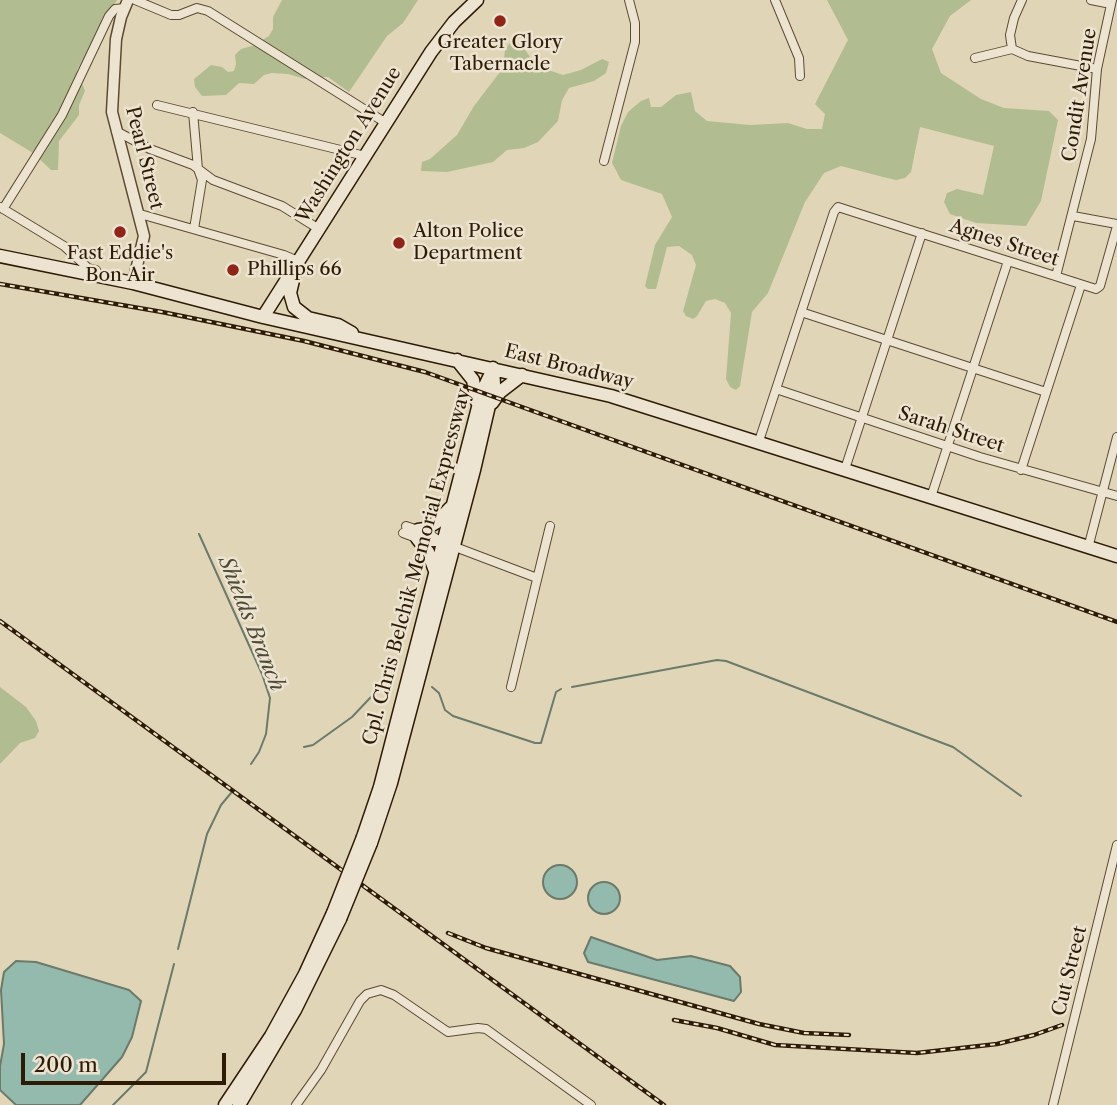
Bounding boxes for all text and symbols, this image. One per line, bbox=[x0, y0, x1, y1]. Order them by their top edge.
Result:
marker: Greater Glory Tabernacle bbox=[492, 13, 508, 29]
street label: Condit Avenue bbox=[1058, 27, 1102, 163]
place label: Greater Glory Tabernacle bbox=[437, 32, 563, 76]
street label: Washington Avenue bbox=[292, 63, 406, 227]
street label: Pearl Street bbox=[120, 104, 168, 212]
street label: Agnes Street bbox=[946, 215, 1062, 271]
place label: Alton Police Department bbox=[413, 221, 524, 265]
marker: Fast Eddie's Bon Air bbox=[112, 224, 128, 240]
marker: Alton Police Department bbox=[391, 235, 407, 251]
place label: Fast Eddie's Bon Air bbox=[67, 243, 173, 287]
place label: Phillips 66 bbox=[247, 259, 342, 281]
marker: Phillips 66 bbox=[225, 262, 241, 278]
street label: East Broadway bbox=[502, 340, 636, 394]
street label: Cpl. Chris Belchik Memorial Expressway bbox=[358, 386, 476, 748]
street label: Sarah Street bbox=[895, 402, 1007, 458]
water label: Shields Branch bbox=[212, 553, 290, 695]
street label: Cut Street bbox=[1048, 924, 1092, 1018]
scale bar bbox=[24, 1038, 229, 1082]
text: 200 m bbox=[34, 1052, 98, 1077]

